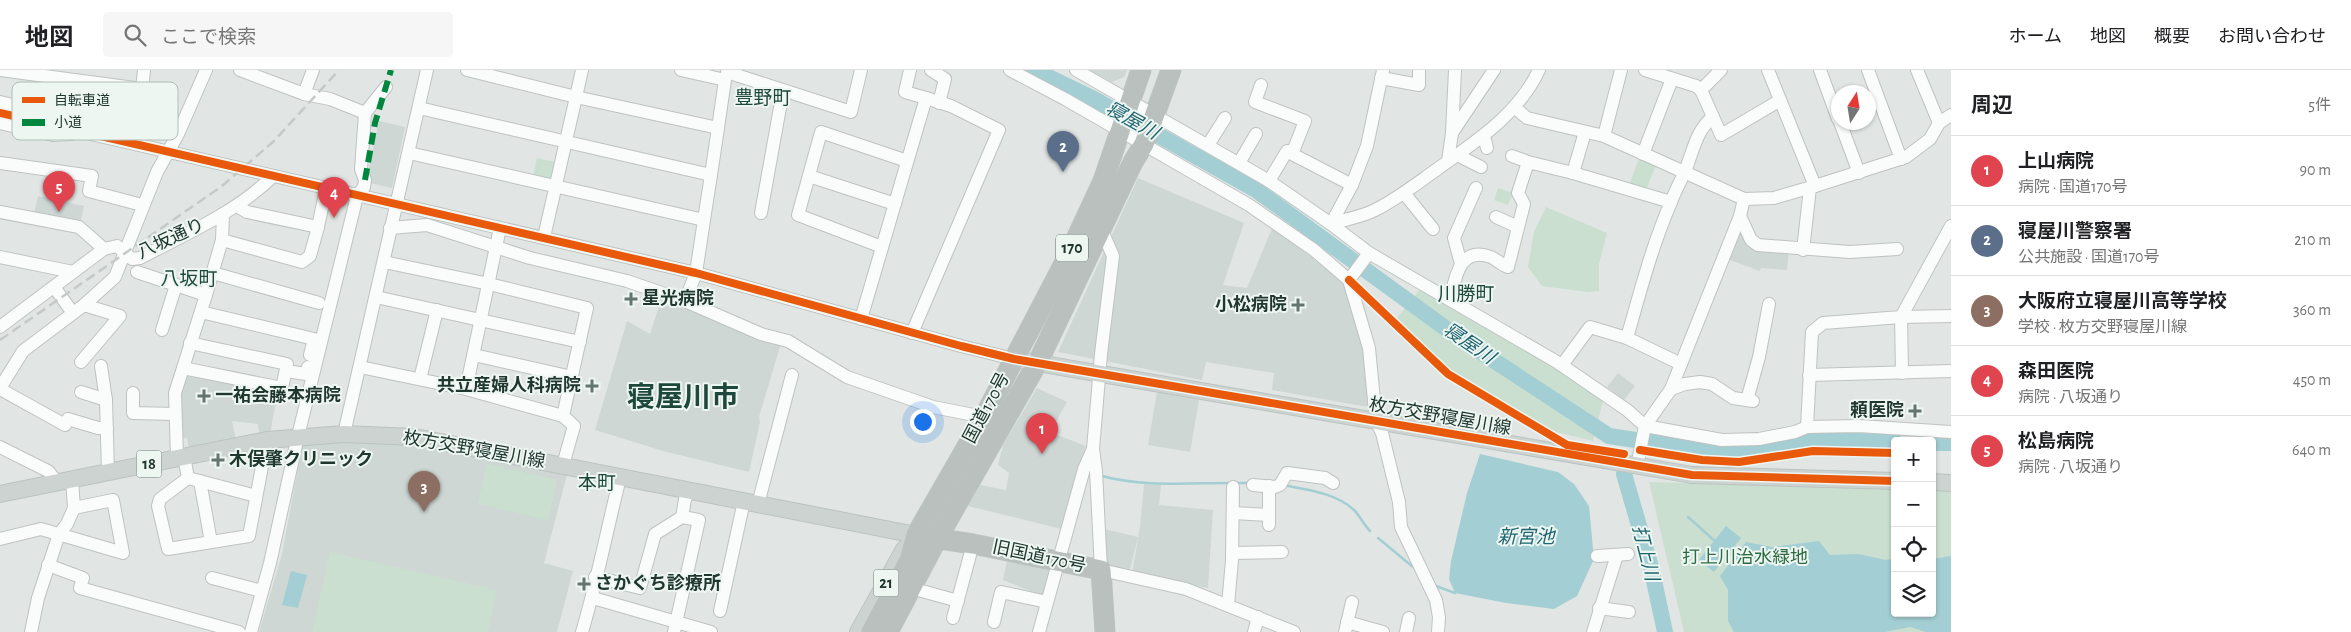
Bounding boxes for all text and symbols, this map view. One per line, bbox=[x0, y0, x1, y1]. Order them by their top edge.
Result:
search box bbox=[103, 12, 453, 57]
icon: search bbox=[121, 21, 149, 49]
text: 地図 bbox=[25, 26, 73, 50]
text: ここで検索 bbox=[161, 28, 256, 47]
text: ホーム bbox=[2009, 28, 2062, 46]
text: 地図 bbox=[2090, 28, 2126, 46]
text: 概要 bbox=[2154, 28, 2190, 46]
text: お問い合わせ bbox=[2218, 28, 2326, 46]
legend bbox=[12, 82, 178, 140]
north arrow bbox=[1831, 85, 1876, 130]
district label: 豊野町 bbox=[734, 87, 792, 108]
text: 自転車道 bbox=[54, 93, 110, 108]
text: 周辺 bbox=[1971, 95, 2013, 116]
text: 5件 bbox=[2308, 97, 2331, 113]
water label: 寝屋川 bbox=[1102, 98, 1164, 144]
text: 小道 bbox=[54, 115, 82, 130]
pin: 2 bbox=[1047, 131, 1079, 172]
text: 上山病院 bbox=[2018, 152, 2094, 171]
text: 1 bbox=[1984, 162, 1990, 178]
text: 90 m bbox=[2300, 162, 2331, 178]
pin: 5 bbox=[43, 171, 75, 212]
pin: 4 bbox=[318, 177, 350, 218]
text: 病院 · 国道170号 bbox=[2018, 179, 2128, 195]
street label: 八坂通り bbox=[134, 215, 207, 262]
text: 寝屋川警察署 bbox=[2018, 222, 2132, 241]
text: 2 bbox=[1983, 232, 1991, 248]
text: 210 m bbox=[2294, 232, 2331, 248]
road number: 170 bbox=[1056, 234, 1088, 262]
text: 公共施設 · 国道170号 bbox=[2018, 249, 2160, 265]
district label: 八坂町 bbox=[160, 269, 218, 289]
district label: 川勝町 bbox=[1437, 284, 1495, 304]
place label: 星光病院 bbox=[642, 288, 714, 308]
marker: 星光病院 bbox=[624, 292, 638, 306]
text: 大阪府立寝屋川高等学校 bbox=[2018, 292, 2227, 311]
place label: 小松病院 bbox=[1215, 294, 1287, 314]
marker: 小松病院 bbox=[1291, 298, 1305, 312]
text: 3 bbox=[1984, 302, 1990, 318]
text: 360 m bbox=[2293, 302, 2331, 318]
water label: 寝屋川 bbox=[1440, 319, 1500, 369]
text: 学校 · 枚方交野寝屋川線 bbox=[2018, 319, 2187, 335]
text: 森田医院 bbox=[2018, 362, 2094, 381]
street label: 国道170号 bbox=[959, 369, 1013, 446]
text: 4 bbox=[1983, 372, 1991, 388]
text: 450 m bbox=[2293, 372, 2331, 388]
place label: 共立産婦人科病院 bbox=[437, 375, 581, 395]
marker: 共立産婦人科病院 bbox=[585, 379, 599, 393]
district label: 寝屋川市 bbox=[627, 382, 739, 412]
place label: 一祐会藤本病院 bbox=[215, 385, 341, 405]
marker: 一祐会藤本病院 bbox=[197, 389, 211, 403]
text: 病院 · 八坂通り bbox=[2018, 389, 2123, 405]
street label: 枚方交野寝屋川線 bbox=[1368, 394, 1513, 438]
place label: 頼医院 bbox=[1850, 400, 1904, 420]
marker: 頼医院 bbox=[1908, 404, 1922, 418]
your location bbox=[910, 409, 936, 435]
pin: 1 bbox=[1026, 413, 1058, 454]
street label: 枚方交野寝屋川線 bbox=[402, 427, 547, 471]
text: 松島病院 bbox=[2018, 432, 2094, 451]
map controls bbox=[1891, 437, 1936, 617]
button: + bbox=[1891, 437, 1936, 482]
text: 5 bbox=[1984, 442, 1990, 458]
text: 640 m bbox=[2292, 442, 2331, 458]
place label: 木俣肇クリニック bbox=[229, 449, 373, 469]
road number: 18 bbox=[136, 450, 162, 478]
marker: 木俣肇クリニック bbox=[211, 453, 225, 467]
text: 病院 · 八坂通り bbox=[2018, 459, 2123, 475]
pin: 3 bbox=[408, 471, 440, 512]
district label: 本町 bbox=[578, 473, 616, 493]
button: − bbox=[1891, 482, 1936, 527]
water label: 打上川 bbox=[1629, 523, 1663, 585]
water label: 新宮池 bbox=[1497, 527, 1556, 547]
button: locate bbox=[1891, 527, 1936, 572]
street label: 旧国道170号 bbox=[991, 536, 1088, 576]
park label: 打上川治水緑地 bbox=[1682, 547, 1808, 567]
road number: 21 bbox=[874, 569, 898, 596]
button: layers bbox=[1891, 572, 1936, 617]
place label: さかぐち診療所 bbox=[595, 573, 721, 593]
marker: さかぐち診療所 bbox=[577, 577, 591, 591]

